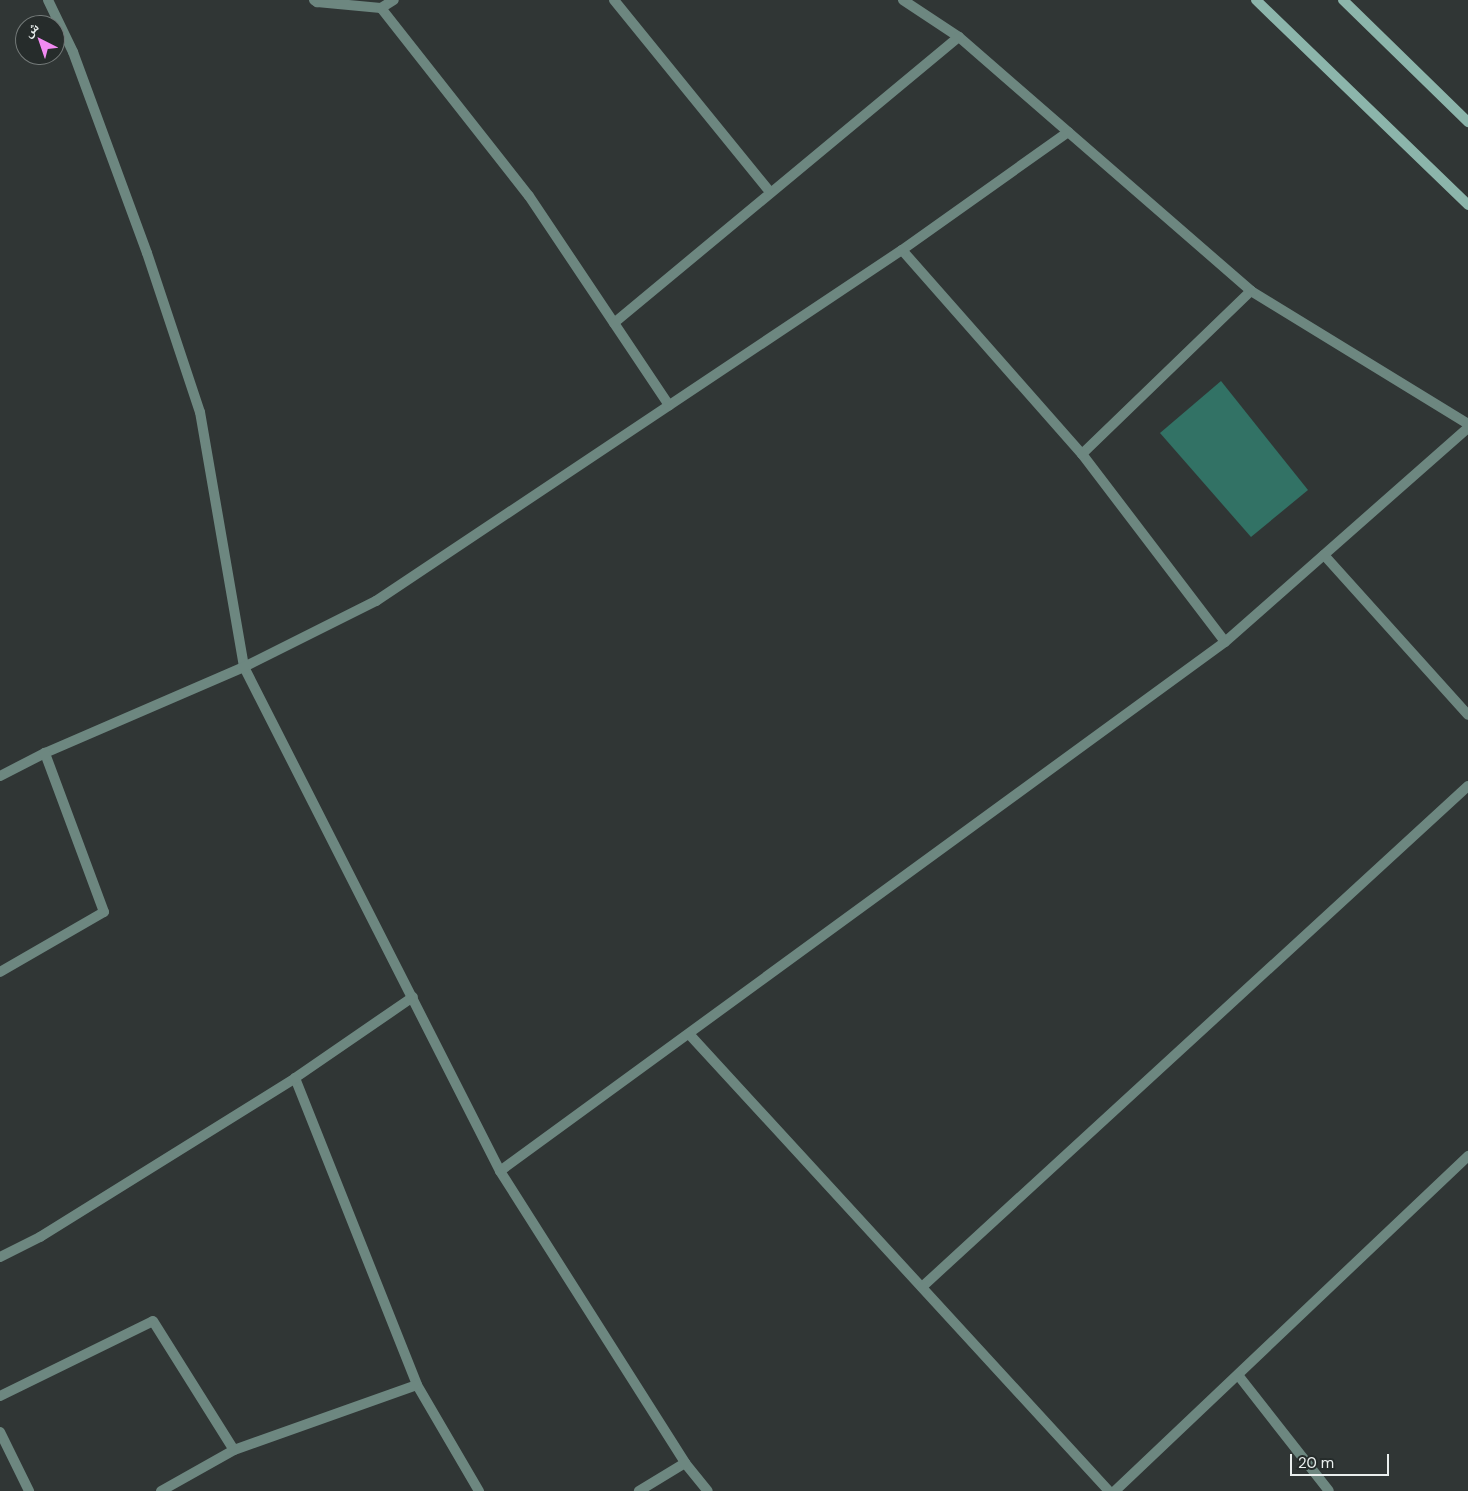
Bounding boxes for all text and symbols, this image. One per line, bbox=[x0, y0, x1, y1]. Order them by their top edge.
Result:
north arrow bbox=[15, 15, 65, 65]
text: ش bbox=[19, 18, 42, 41]
scale bar bbox=[1293, 1444, 1392, 1476]
text: 20 m bbox=[1298, 1453, 1334, 1473]

